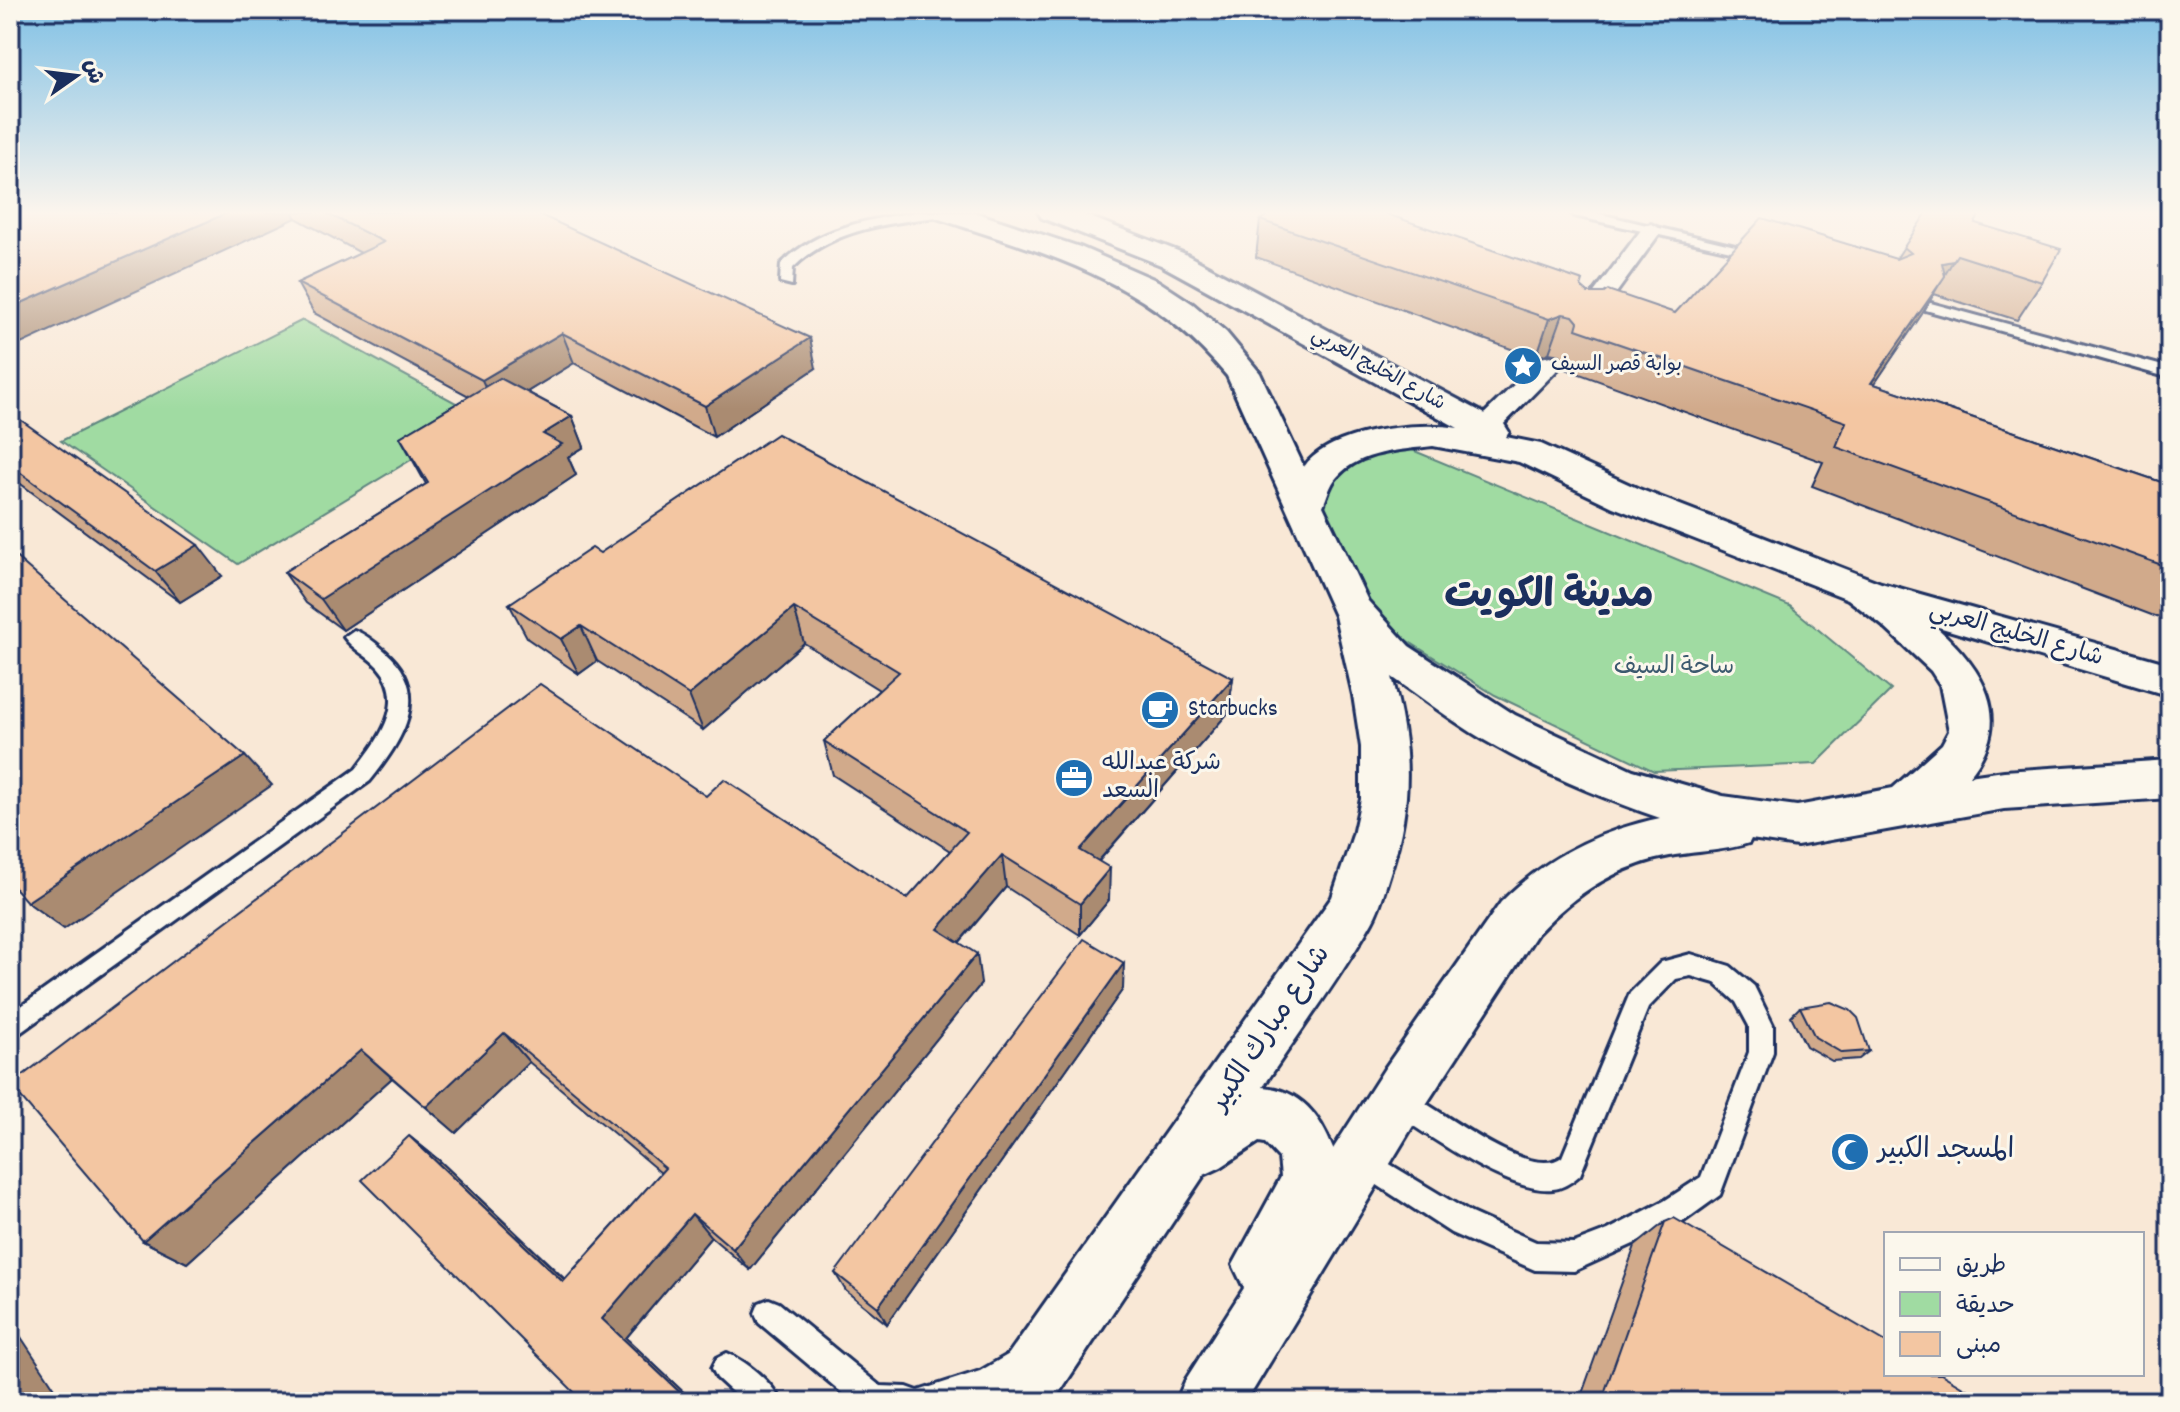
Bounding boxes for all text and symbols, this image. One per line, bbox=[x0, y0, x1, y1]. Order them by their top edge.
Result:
north arrow bbox=[36, 36, 116, 116]
text: ش bbox=[74, 57, 110, 88]
street label: شارع الخليج العربي bbox=[1305, 322, 1450, 419]
place icon: بوابة قصر السيف bbox=[1502, 345, 1544, 387]
place label: بوابة قصر السيف bbox=[1551, 352, 1682, 380]
district label: مدينة الكويت bbox=[1444, 570, 1654, 627]
street label: شارع الخليج العربي bbox=[1925, 594, 2107, 677]
park label: ساحة السيف bbox=[1614, 651, 1734, 685]
cafe icon: Starbucks bbox=[1139, 689, 1181, 731]
place label: Starbucks bbox=[1188, 693, 1278, 727]
place label: شركة عبدالله السعد bbox=[1102, 747, 1221, 809]
office icon: شركة عبدالله السعد bbox=[1053, 757, 1095, 799]
street label: شارع مبارك الكبير bbox=[1201, 938, 1342, 1121]
mosque icon: المسجد الكبير bbox=[1829, 1131, 1871, 1173]
place label: المسجد الكبير bbox=[1876, 1132, 2014, 1172]
legend bbox=[1884, 1232, 2144, 1376]
text: طريق bbox=[1956, 1250, 2006, 1284]
text: حديقة bbox=[1956, 1290, 2015, 1324]
text: مبنى bbox=[1956, 1330, 2001, 1364]

